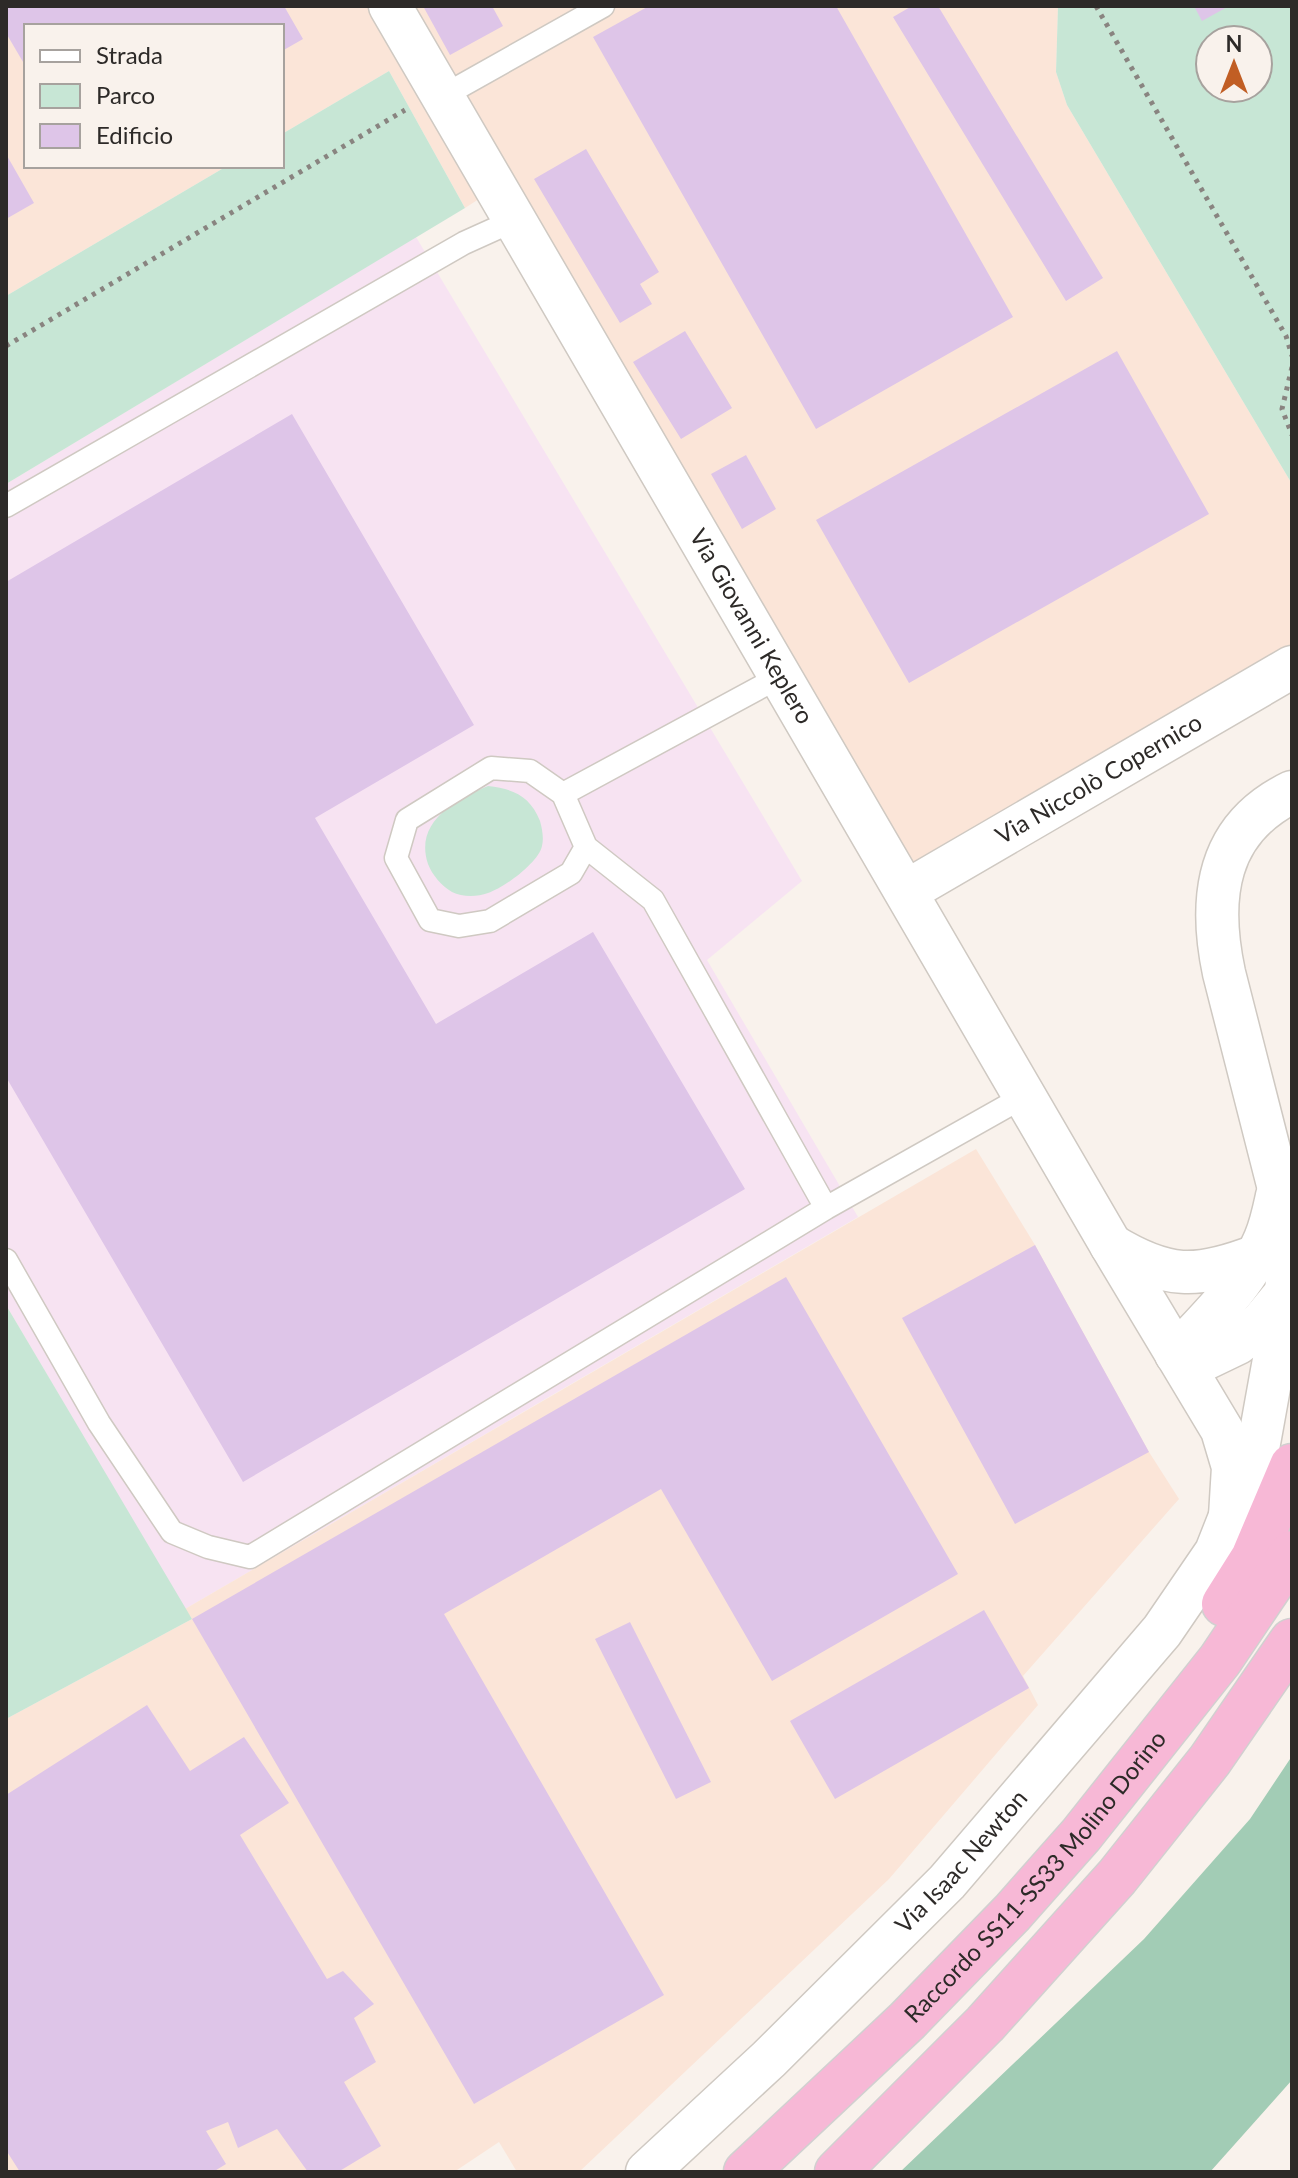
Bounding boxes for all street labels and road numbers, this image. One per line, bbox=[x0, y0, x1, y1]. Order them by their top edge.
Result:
street label: Via Giovanni Keplero bbox=[684, 523, 820, 729]
street label: Via Niccolò Copernico bbox=[990, 707, 1207, 849]
street label: Raccordo SS11-SS33 Molino Dorino bbox=[898, 1724, 1171, 2028]
street label: Via Isaac Newton bbox=[888, 1783, 1033, 1938]

